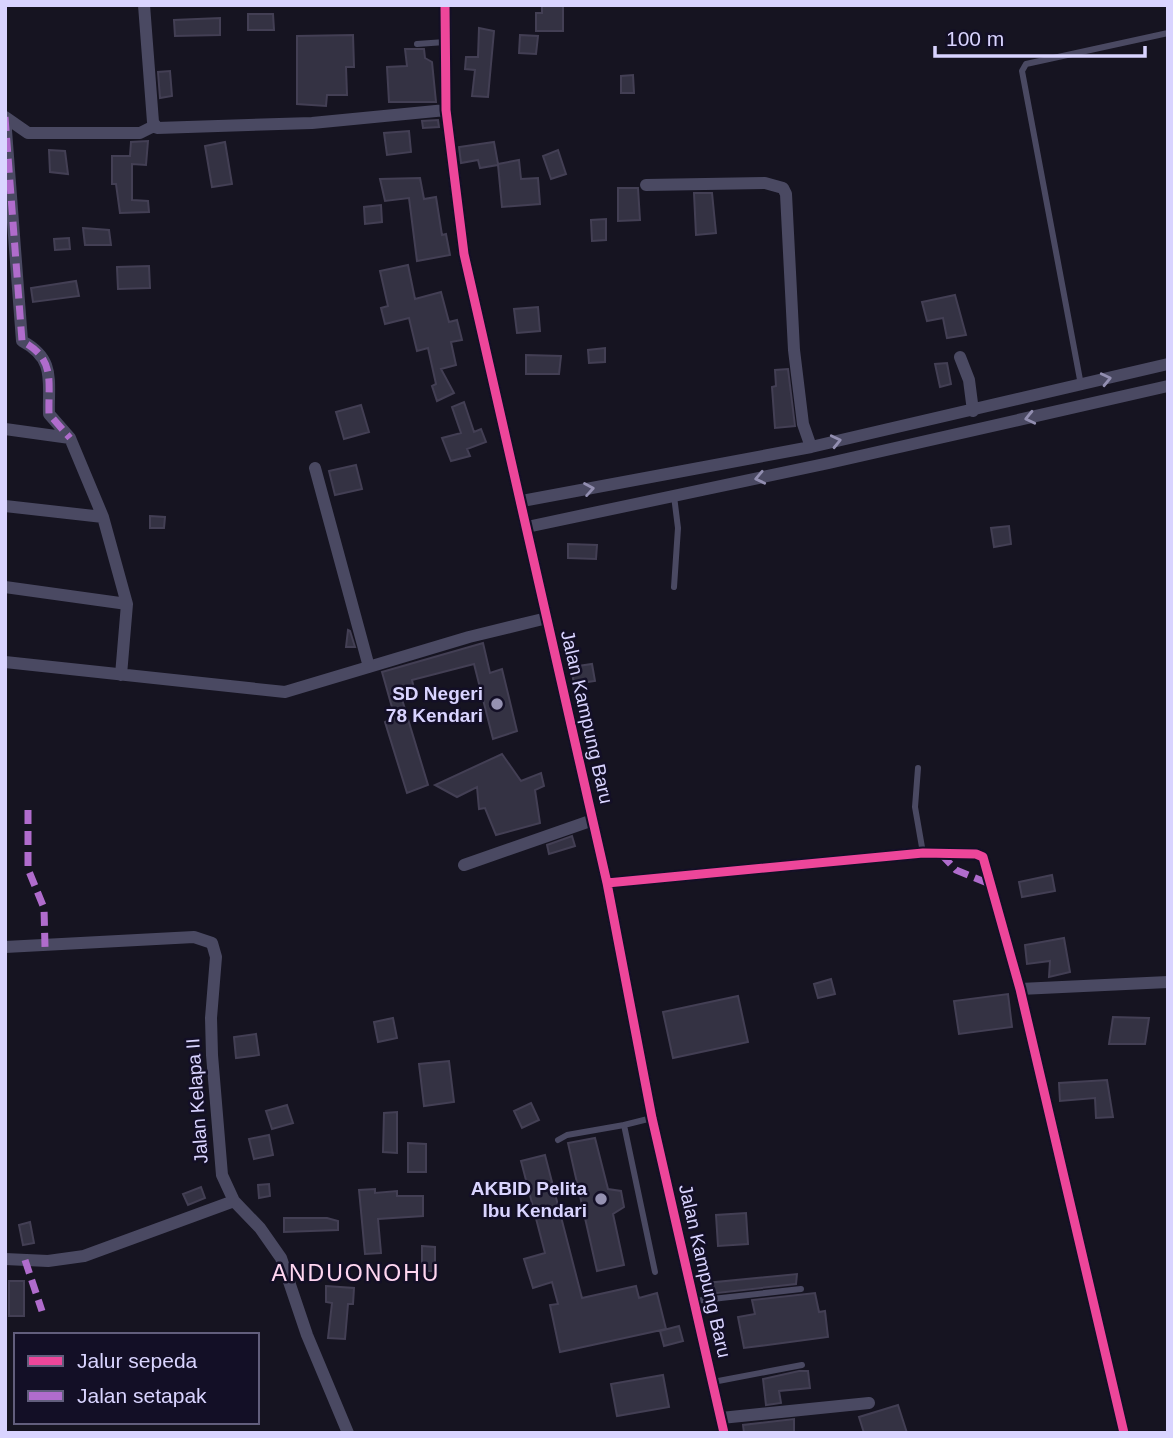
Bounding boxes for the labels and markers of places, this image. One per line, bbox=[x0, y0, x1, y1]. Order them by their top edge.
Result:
place label: SD Negeri 78 Kendari bbox=[386, 683, 483, 726]
marker: SD Negeri 78 Kendari bbox=[489, 696, 505, 712]
place label: AKBID Pelita Ibu Kendari bbox=[471, 1178, 587, 1221]
marker: AKBID Pelita Ibu Kendari bbox=[593, 1191, 609, 1207]

